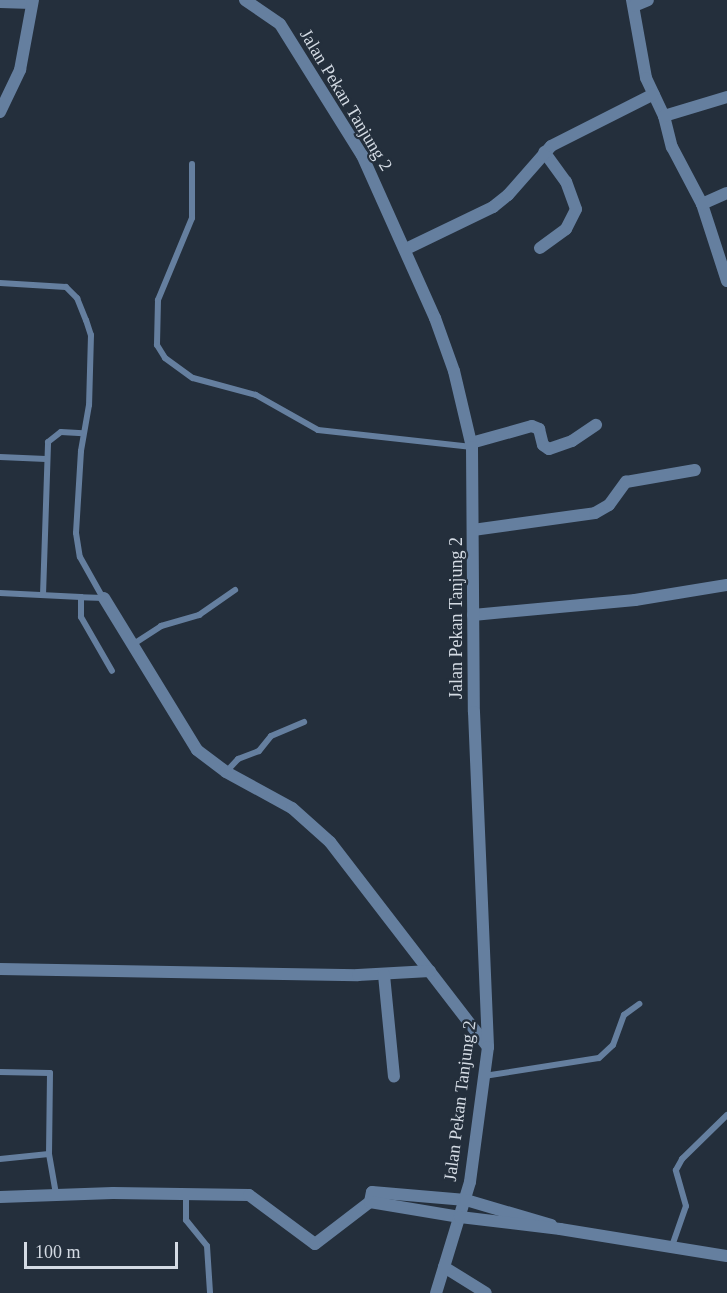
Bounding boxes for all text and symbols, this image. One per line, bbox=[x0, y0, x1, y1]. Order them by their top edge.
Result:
street label: Jalan Pekan Tanjung 2 bbox=[295, 25, 397, 175]
street label: Jalan Pekan Tanjung 2 bbox=[445, 537, 467, 699]
street label: Jalan Pekan Tanjung 2 bbox=[439, 1019, 481, 1183]
scale bar bbox=[27, 1230, 182, 1268]
text: 100 m bbox=[35, 1242, 81, 1262]

